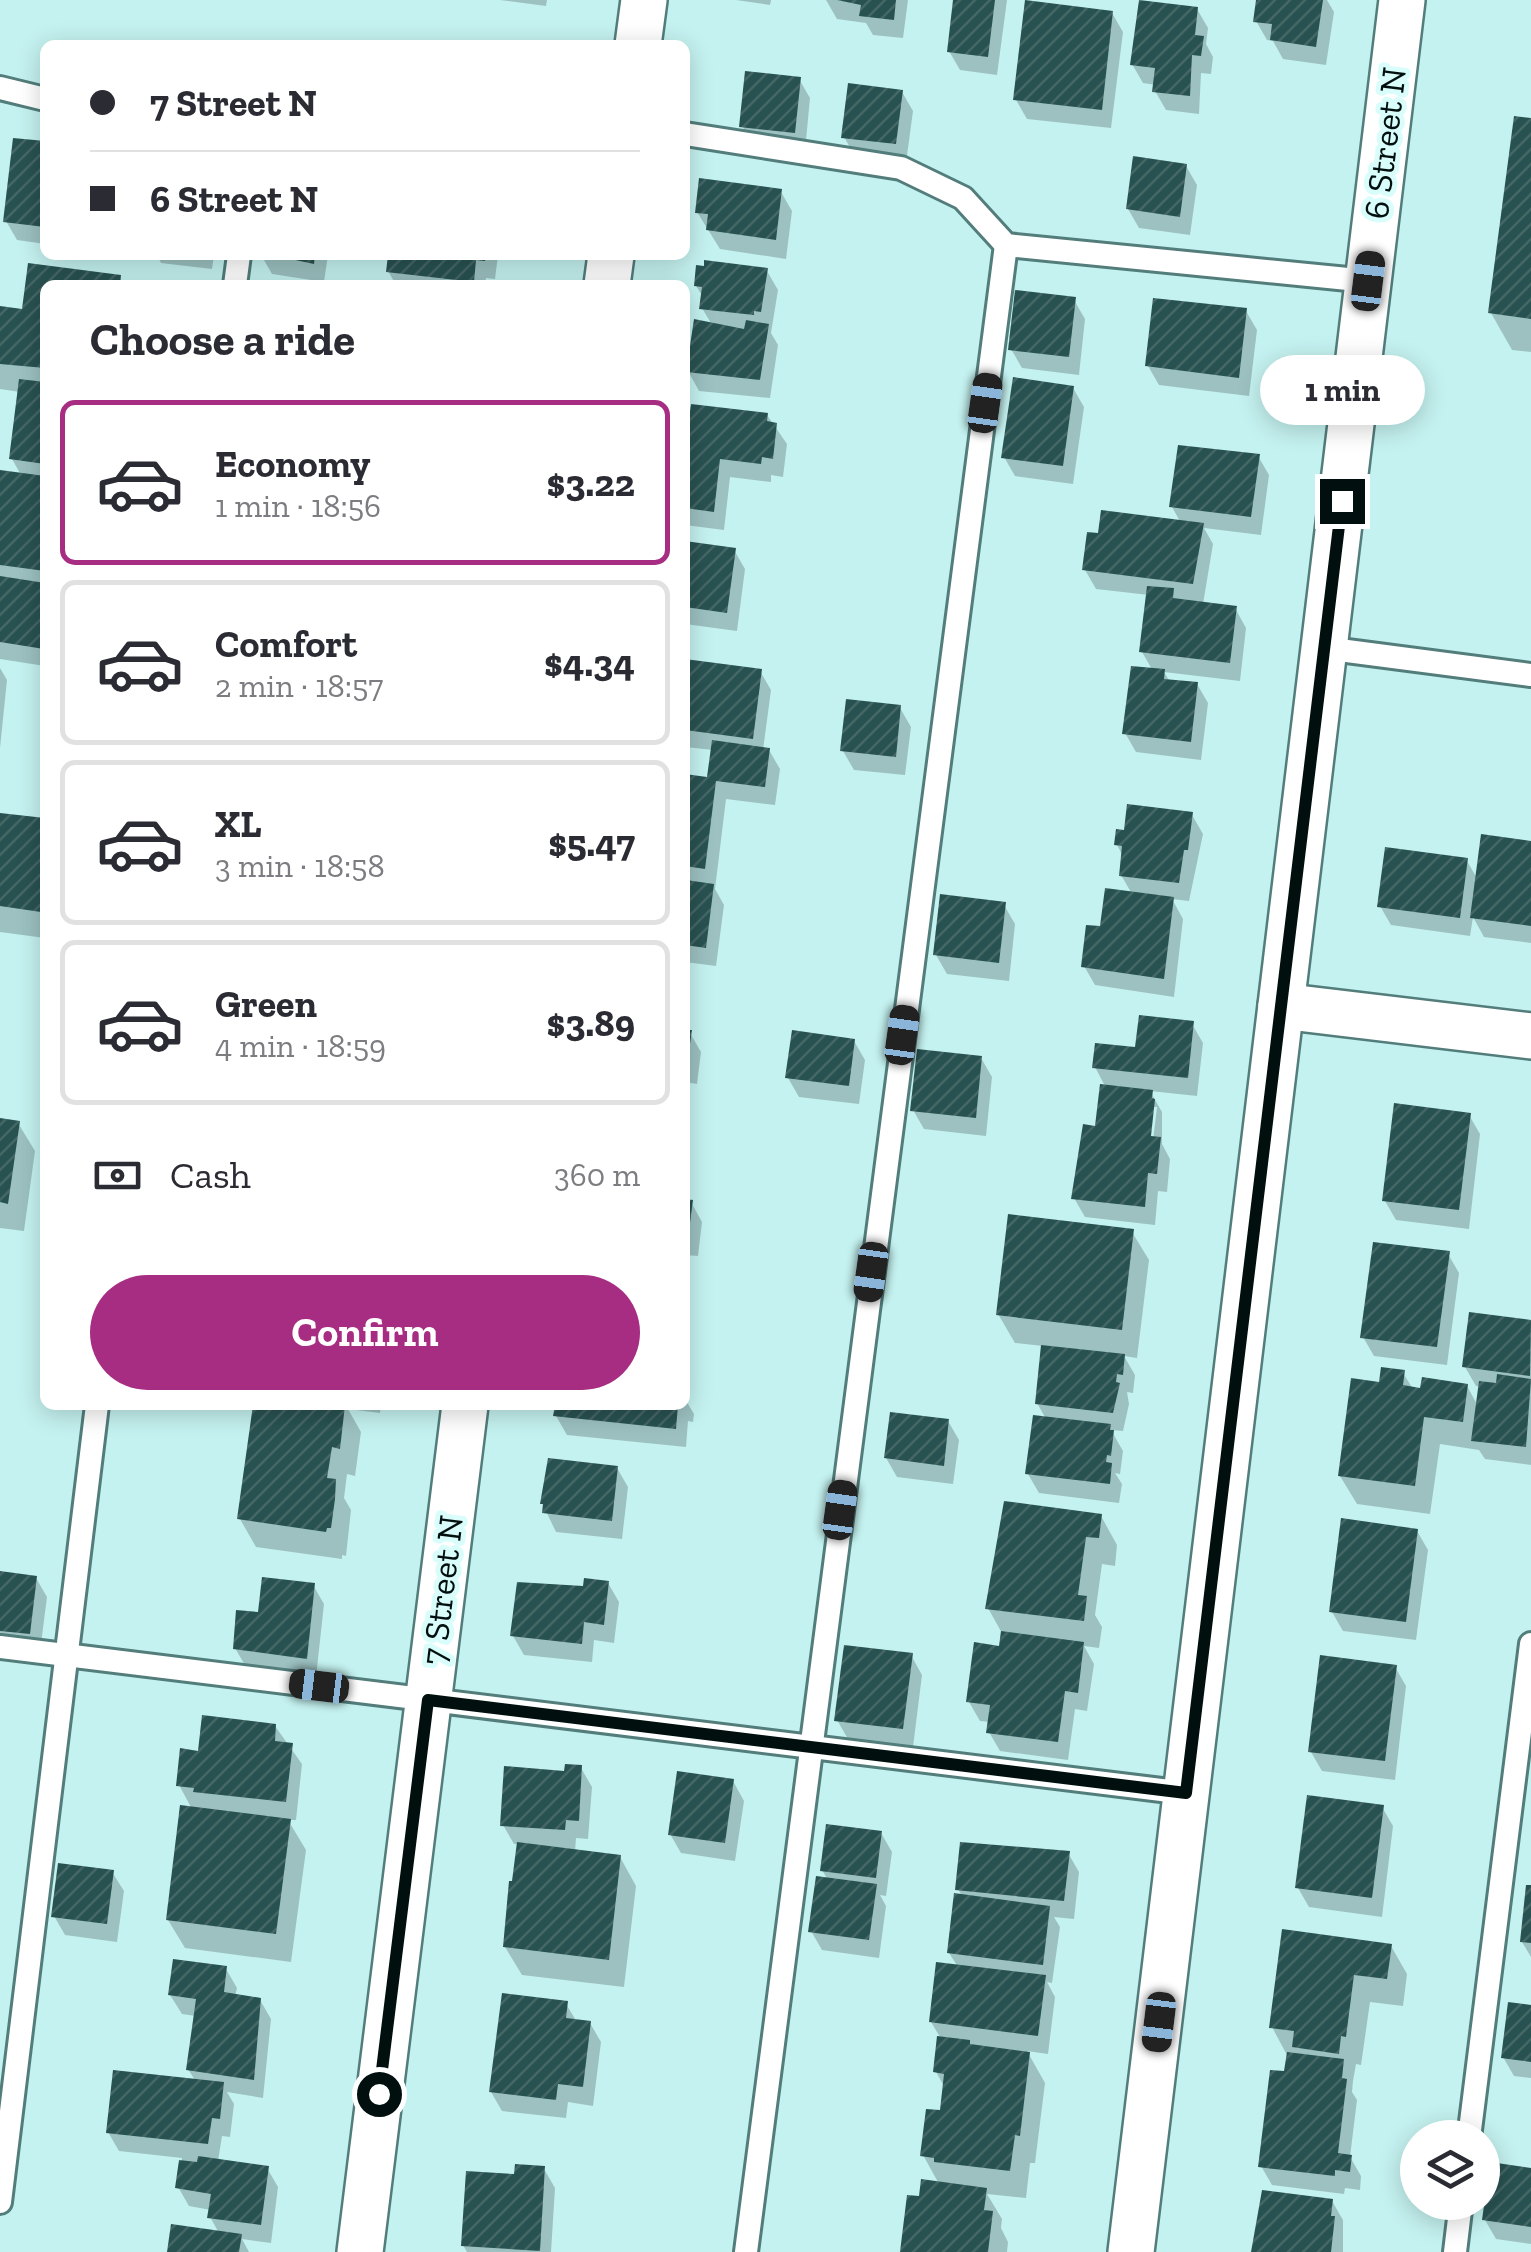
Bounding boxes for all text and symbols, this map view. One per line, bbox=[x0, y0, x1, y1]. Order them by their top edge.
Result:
street label: 6 Street N bbox=[1355, 65, 1415, 221]
text: 7 Street N bbox=[150, 80, 317, 126]
text: 6 Street N bbox=[150, 176, 318, 222]
car bbox=[1349, 249, 1387, 313]
text: Choose a ride bbox=[90, 313, 355, 367]
callout: 1 min bbox=[1260, 356, 1424, 426]
car bbox=[966, 371, 1004, 435]
text: 1 min bbox=[1305, 371, 1380, 409]
icon: car bbox=[95, 438, 185, 528]
text: Economy bbox=[215, 441, 370, 487]
text: $3.22 bbox=[547, 460, 635, 506]
route end bbox=[1320, 479, 1365, 524]
text: 1 min · 18:56 bbox=[215, 487, 381, 525]
icon: car bbox=[95, 618, 185, 708]
text: Comfort bbox=[215, 621, 357, 667]
text: $4.34 bbox=[544, 640, 635, 686]
text: 2 min · 18:57 bbox=[215, 667, 383, 705]
icon: car bbox=[95, 798, 185, 888]
text: XL bbox=[215, 801, 262, 847]
text: $5.47 bbox=[548, 820, 635, 866]
text: 3 min · 18:58 bbox=[215, 847, 385, 885]
icon: car bbox=[95, 978, 185, 1068]
text: Green bbox=[215, 981, 317, 1027]
text: $3.89 bbox=[547, 1000, 635, 1046]
car bbox=[883, 1003, 921, 1067]
text: 4 min · 18:59 bbox=[215, 1027, 386, 1065]
icon: cash bbox=[90, 1148, 145, 1203]
text: Cash bbox=[170, 1152, 251, 1198]
text: 360 m bbox=[554, 1156, 640, 1194]
car bbox=[852, 1240, 890, 1304]
button: Confirm bbox=[90, 1275, 640, 1390]
car bbox=[821, 1478, 859, 1542]
street label: 7 Street N bbox=[412, 1513, 472, 1667]
car bbox=[287, 1667, 351, 1705]
car bbox=[1140, 1990, 1178, 2054]
route start bbox=[357, 2072, 402, 2117]
map controls bbox=[1400, 2120, 1500, 2220]
button: layers bbox=[1400, 2120, 1500, 2220]

